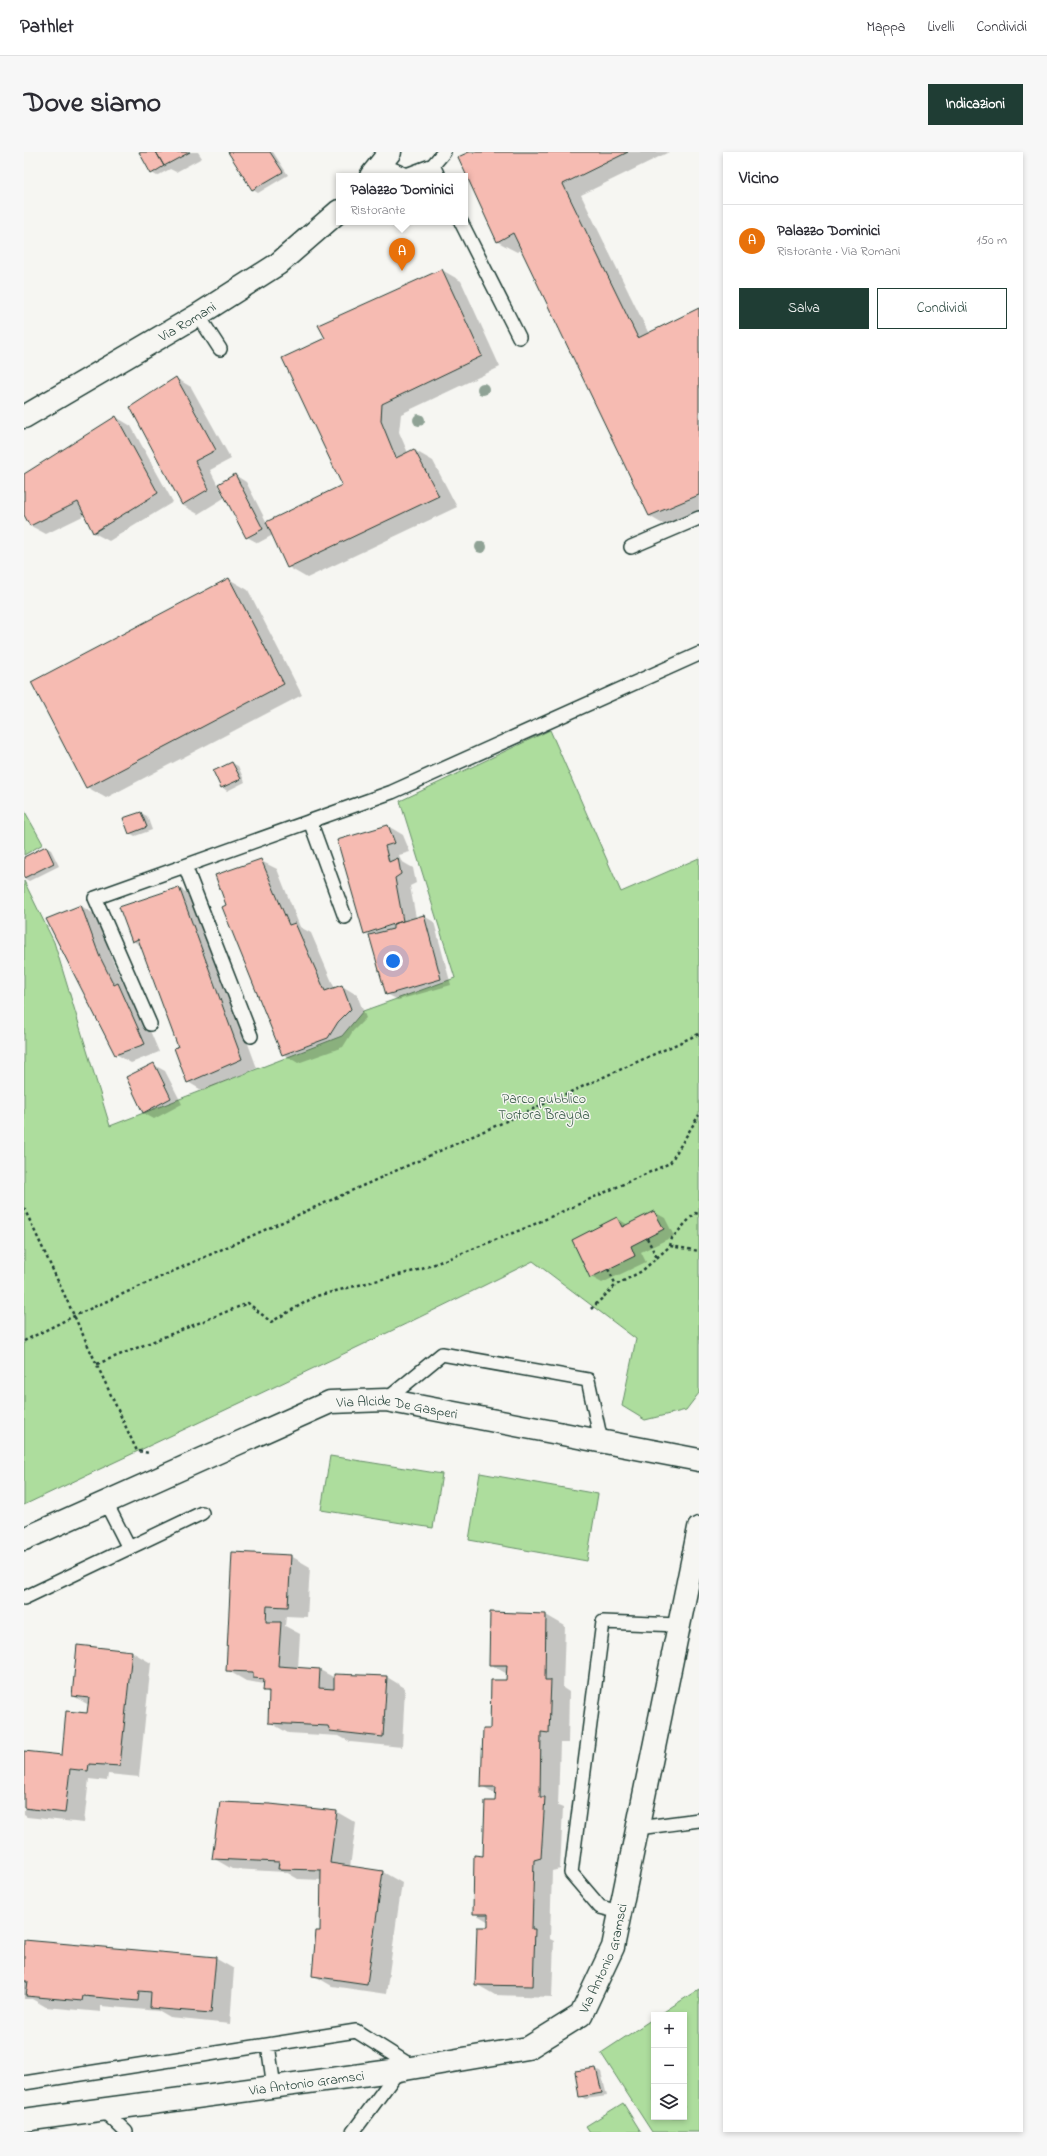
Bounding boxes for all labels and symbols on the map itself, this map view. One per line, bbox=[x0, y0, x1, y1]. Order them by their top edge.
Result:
pin: A bbox=[389, 238, 415, 271]
street label: Via Romani bbox=[154, 297, 221, 348]
your location bbox=[383, 951, 403, 971]
park label: Parco pubblico Tortora Brayda bbox=[498, 1089, 590, 1127]
street label: Via Alcide De Gasperi bbox=[335, 1391, 459, 1426]
street label: Via Antonio Gramsci bbox=[574, 1902, 634, 2018]
street label: Via Antonio Gramsci bbox=[247, 2066, 366, 2102]

